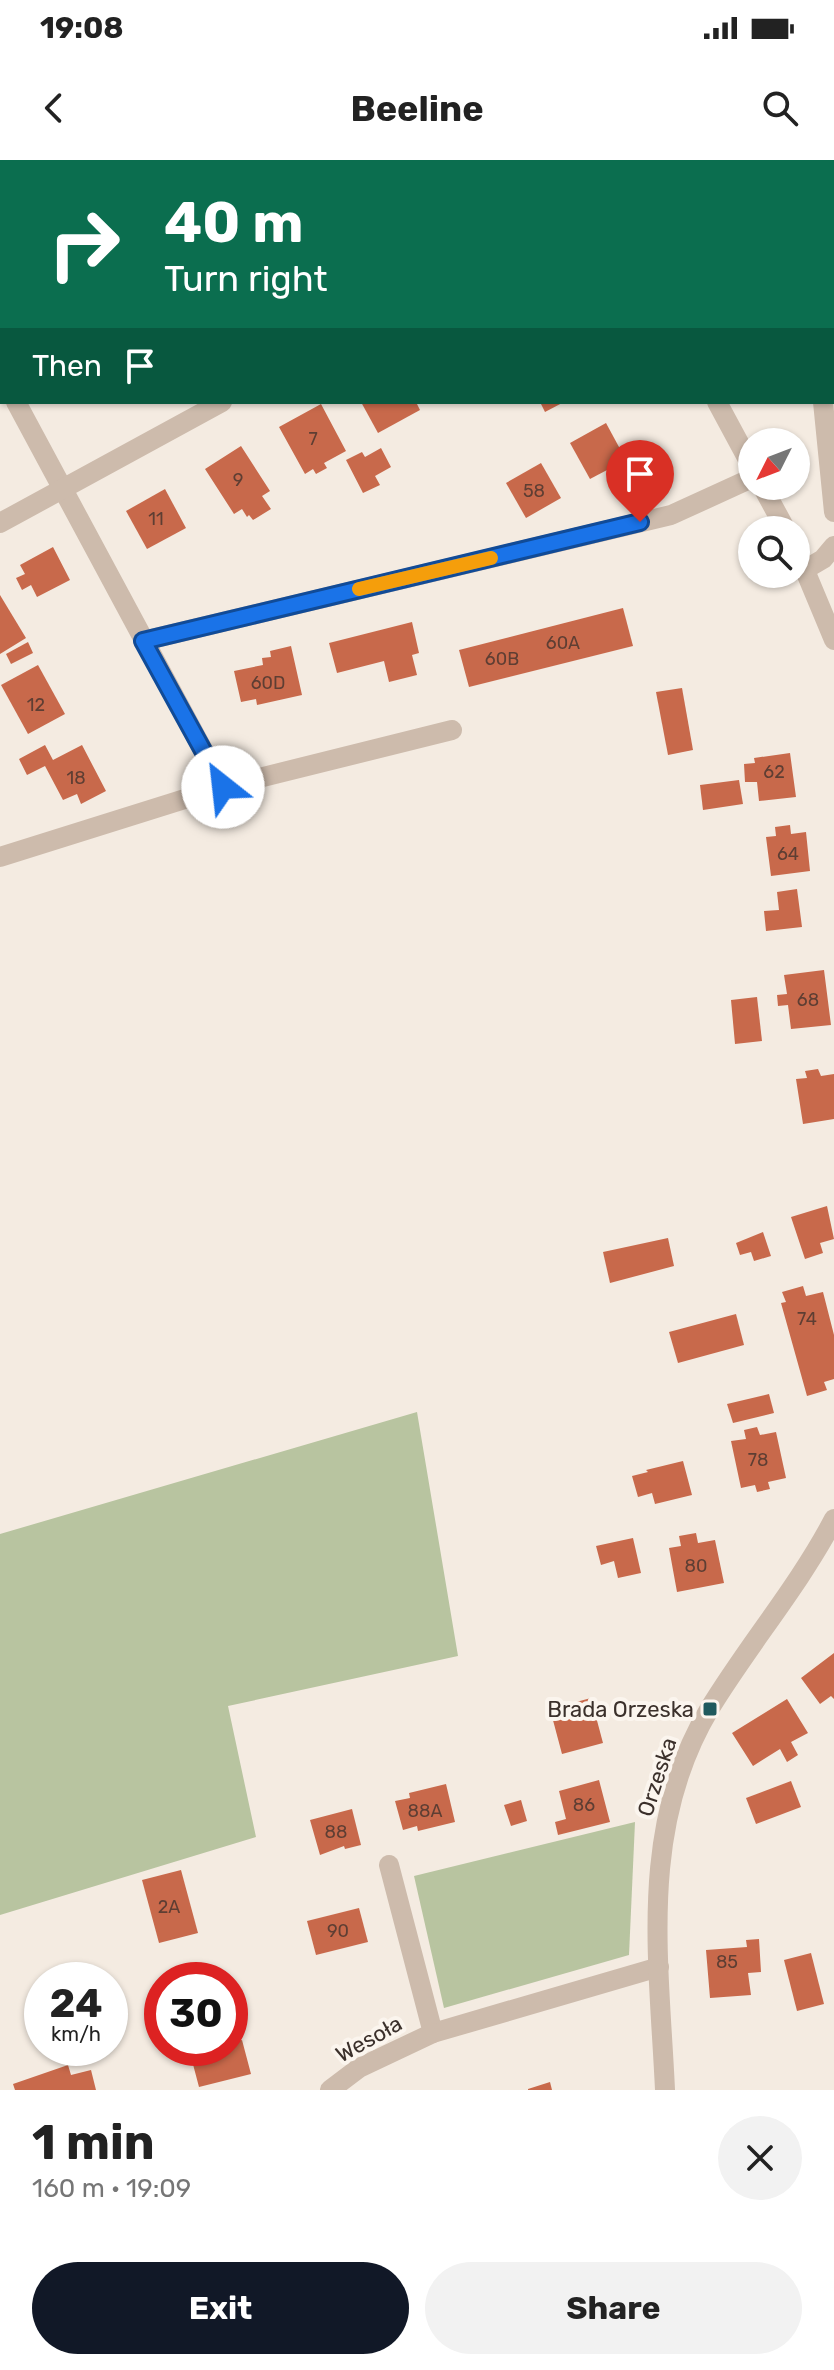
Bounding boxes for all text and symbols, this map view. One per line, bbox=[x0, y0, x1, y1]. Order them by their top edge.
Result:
text: 19:08 bbox=[40, 10, 124, 46]
icon: back bbox=[32, 86, 76, 130]
icon: search bbox=[758, 86, 802, 130]
text: Beeline bbox=[350, 87, 484, 130]
text: 40 m bbox=[164, 190, 304, 256]
icon: right bbox=[32, 192, 136, 296]
text: Turn right bbox=[164, 257, 328, 300]
icon: arrive bbox=[118, 344, 162, 388]
text: Then bbox=[32, 348, 102, 384]
house number: 7 bbox=[308, 428, 318, 450]
north arrow bbox=[738, 428, 810, 500]
map controls bbox=[738, 428, 810, 588]
pin bbox=[606, 440, 674, 522]
icon: arrive bbox=[618, 452, 662, 496]
house number: 9 bbox=[233, 469, 243, 491]
house number: 58 bbox=[523, 480, 545, 502]
house number: 11 bbox=[148, 508, 164, 530]
button: search bbox=[738, 516, 810, 588]
house number: 60A bbox=[546, 632, 580, 654]
house number: 60B bbox=[485, 648, 519, 670]
house number: 60D bbox=[251, 672, 285, 694]
house number: 12 bbox=[27, 694, 45, 716]
position arrow bbox=[181, 745, 265, 829]
house number: 62 bbox=[763, 761, 785, 783]
house number: 18 bbox=[66, 767, 86, 789]
house number: 64 bbox=[777, 843, 799, 865]
house number: 68 bbox=[797, 989, 819, 1011]
house number: 74 bbox=[797, 1308, 817, 1330]
house number: 78 bbox=[748, 1449, 768, 1471]
house number: 80 bbox=[685, 1555, 707, 1577]
place label: Brada Orzeska bbox=[547, 1696, 694, 1723]
marker: Brada Orzeska bbox=[701, 1700, 719, 1718]
street label: Orzeska bbox=[632, 1734, 682, 1820]
house number: 86 bbox=[573, 1794, 595, 1816]
house number: 88A bbox=[408, 1800, 442, 1822]
house number: 88 bbox=[325, 1821, 347, 1843]
house number: 2A bbox=[158, 1896, 180, 1918]
house number: 90 bbox=[327, 1920, 349, 1942]
house number: 85 bbox=[716, 1951, 738, 1973]
speed limit sign: 30 bbox=[144, 1962, 248, 2066]
text: 24 bbox=[49, 1980, 103, 2027]
street label: Wesoła bbox=[331, 2010, 407, 2068]
text: km/h bbox=[51, 2022, 101, 2046]
text: 1 min bbox=[32, 2114, 155, 2171]
button: close bbox=[718, 2116, 802, 2200]
text: 160 m · 19:09 bbox=[32, 2173, 191, 2204]
button: Exit bbox=[32, 2262, 409, 2354]
button: Share bbox=[425, 2262, 802, 2354]

